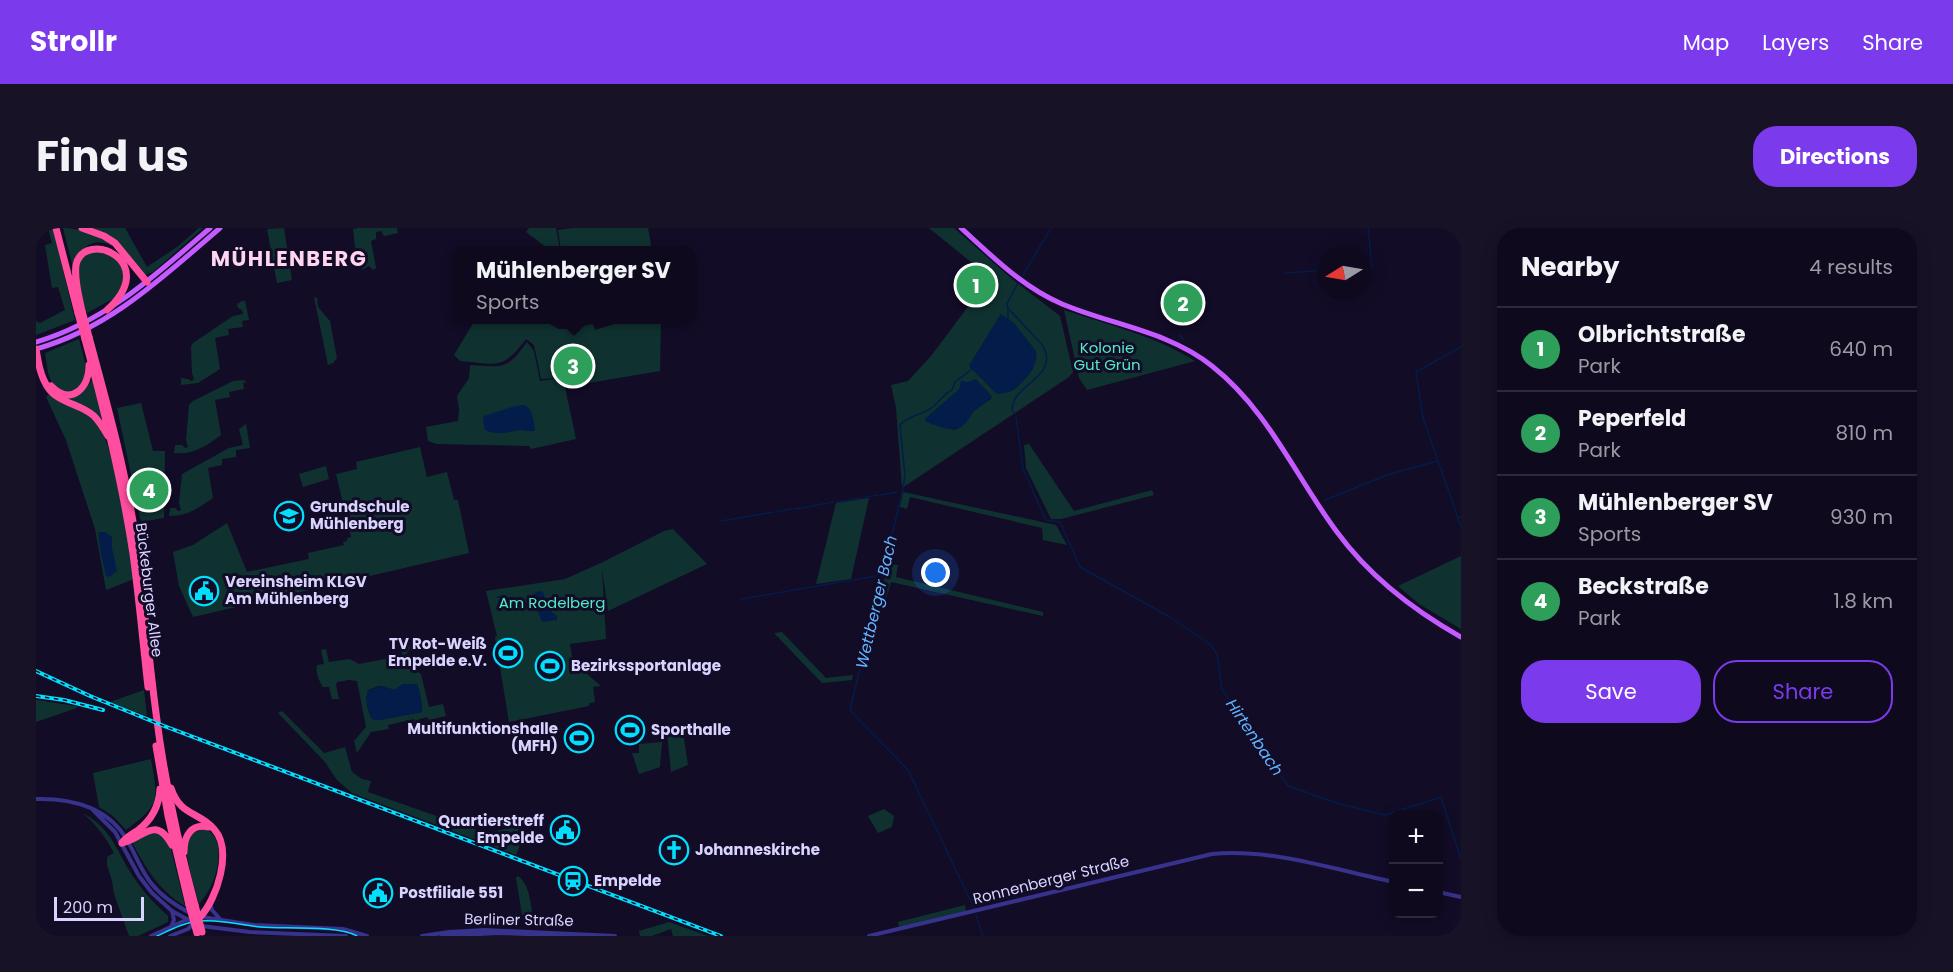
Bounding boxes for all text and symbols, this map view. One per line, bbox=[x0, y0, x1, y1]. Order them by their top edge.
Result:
text: Strollr bbox=[30, 22, 117, 61]
text: Map bbox=[1683, 28, 1729, 57]
text: Layers bbox=[1762, 28, 1829, 57]
text: Share bbox=[1862, 28, 1923, 57]
button: Directions bbox=[1753, 126, 1917, 187]
text: Find us bbox=[36, 127, 189, 186]
district label: MÜHLENBERG bbox=[211, 244, 367, 273]
popup bbox=[452, 246, 695, 324]
north arrow bbox=[1317, 246, 1371, 300]
text: Nearby bbox=[1521, 249, 1619, 285]
text: 4 results bbox=[1809, 253, 1893, 281]
text: Mühlenberger SV bbox=[476, 255, 671, 286]
pin: 1 bbox=[956, 262, 996, 308]
pin: 2 bbox=[1164, 280, 1202, 326]
text: Sports bbox=[476, 288, 539, 316]
text: Olbrichtstraße bbox=[1578, 319, 1746, 350]
text: 1 bbox=[1537, 335, 1544, 363]
text: 640 m bbox=[1829, 335, 1893, 363]
park label: Kolonie Gut Grün bbox=[1073, 337, 1141, 375]
pin: 3 bbox=[554, 344, 592, 388]
text: Park bbox=[1578, 352, 1621, 380]
text: Peperfeld bbox=[1578, 403, 1686, 434]
text: 2 bbox=[1535, 419, 1546, 447]
text: 810 m bbox=[1835, 419, 1893, 447]
text: Park bbox=[1578, 436, 1621, 464]
pin: 4 bbox=[130, 468, 168, 512]
text: Mühlenberger SV bbox=[1578, 487, 1773, 518]
place label: Grundschule Mühlenberg bbox=[310, 496, 410, 534]
school or university icon: Grundschule Mühlenberg bbox=[273, 500, 305, 532]
text: 3 bbox=[1534, 503, 1547, 531]
text: 930 m bbox=[1830, 503, 1893, 531]
text: Sports bbox=[1578, 520, 1641, 548]
street label: Bückeburger Allee bbox=[131, 521, 168, 658]
water label: Wettberger Bach bbox=[850, 533, 903, 671]
your location bbox=[921, 558, 950, 587]
place label: Vereinsheim KLGV Am Mühlenberg bbox=[225, 571, 367, 609]
text: Beckstraße bbox=[1578, 571, 1709, 602]
public building icon: Vereinsheim KLGV Am Mühlenberg bbox=[188, 575, 220, 607]
text: 4 bbox=[1534, 587, 1547, 615]
text: 1.8 km bbox=[1834, 587, 1893, 615]
park label: Am Rodelberg bbox=[499, 592, 605, 613]
text: Park bbox=[1578, 604, 1621, 632]
place label: TV Rot-Weiß Empelde e.V. bbox=[388, 633, 487, 671]
sports icon: TV Rot-Weiß Empelde e.V. bbox=[492, 637, 524, 669]
sports icon: Bezirkssportanlage bbox=[534, 650, 566, 682]
place label: Bezirkssportanlage bbox=[571, 655, 721, 676]
button: Save bbox=[1521, 660, 1701, 723]
button: Share bbox=[1713, 660, 1893, 723]
water label: Hirtenbach bbox=[1220, 694, 1289, 780]
sports icon: Sporthalle bbox=[614, 714, 646, 746]
place label: Multifunktionshalle (MFH) bbox=[407, 718, 558, 756]
place label: Sporthalle bbox=[651, 719, 731, 740]
sports icon: Multifunktionshalle (MFH) bbox=[563, 722, 595, 754]
place label: Quartierstreff Empelde bbox=[438, 810, 545, 848]
map controls bbox=[1389, 810, 1443, 918]
button: + bbox=[1389, 810, 1443, 864]
public building icon: Quartierstreff Empelde bbox=[549, 814, 581, 846]
church icon: Johanneskirche bbox=[658, 834, 690, 866]
place label: Johanneskirche bbox=[695, 839, 820, 860]
street label: Ronnenberger Straße bbox=[971, 850, 1131, 909]
button: − bbox=[1389, 864, 1443, 918]
station icon: Empelde bbox=[557, 865, 589, 897]
place label: Empelde bbox=[594, 870, 661, 891]
public building icon: Postfiliale 551 bbox=[362, 877, 394, 909]
place label: Postfiliale 551 bbox=[399, 882, 503, 903]
scale bar bbox=[54, 894, 144, 922]
text: 200 m bbox=[63, 896, 113, 919]
street label: Berliner Straße bbox=[464, 908, 574, 931]

